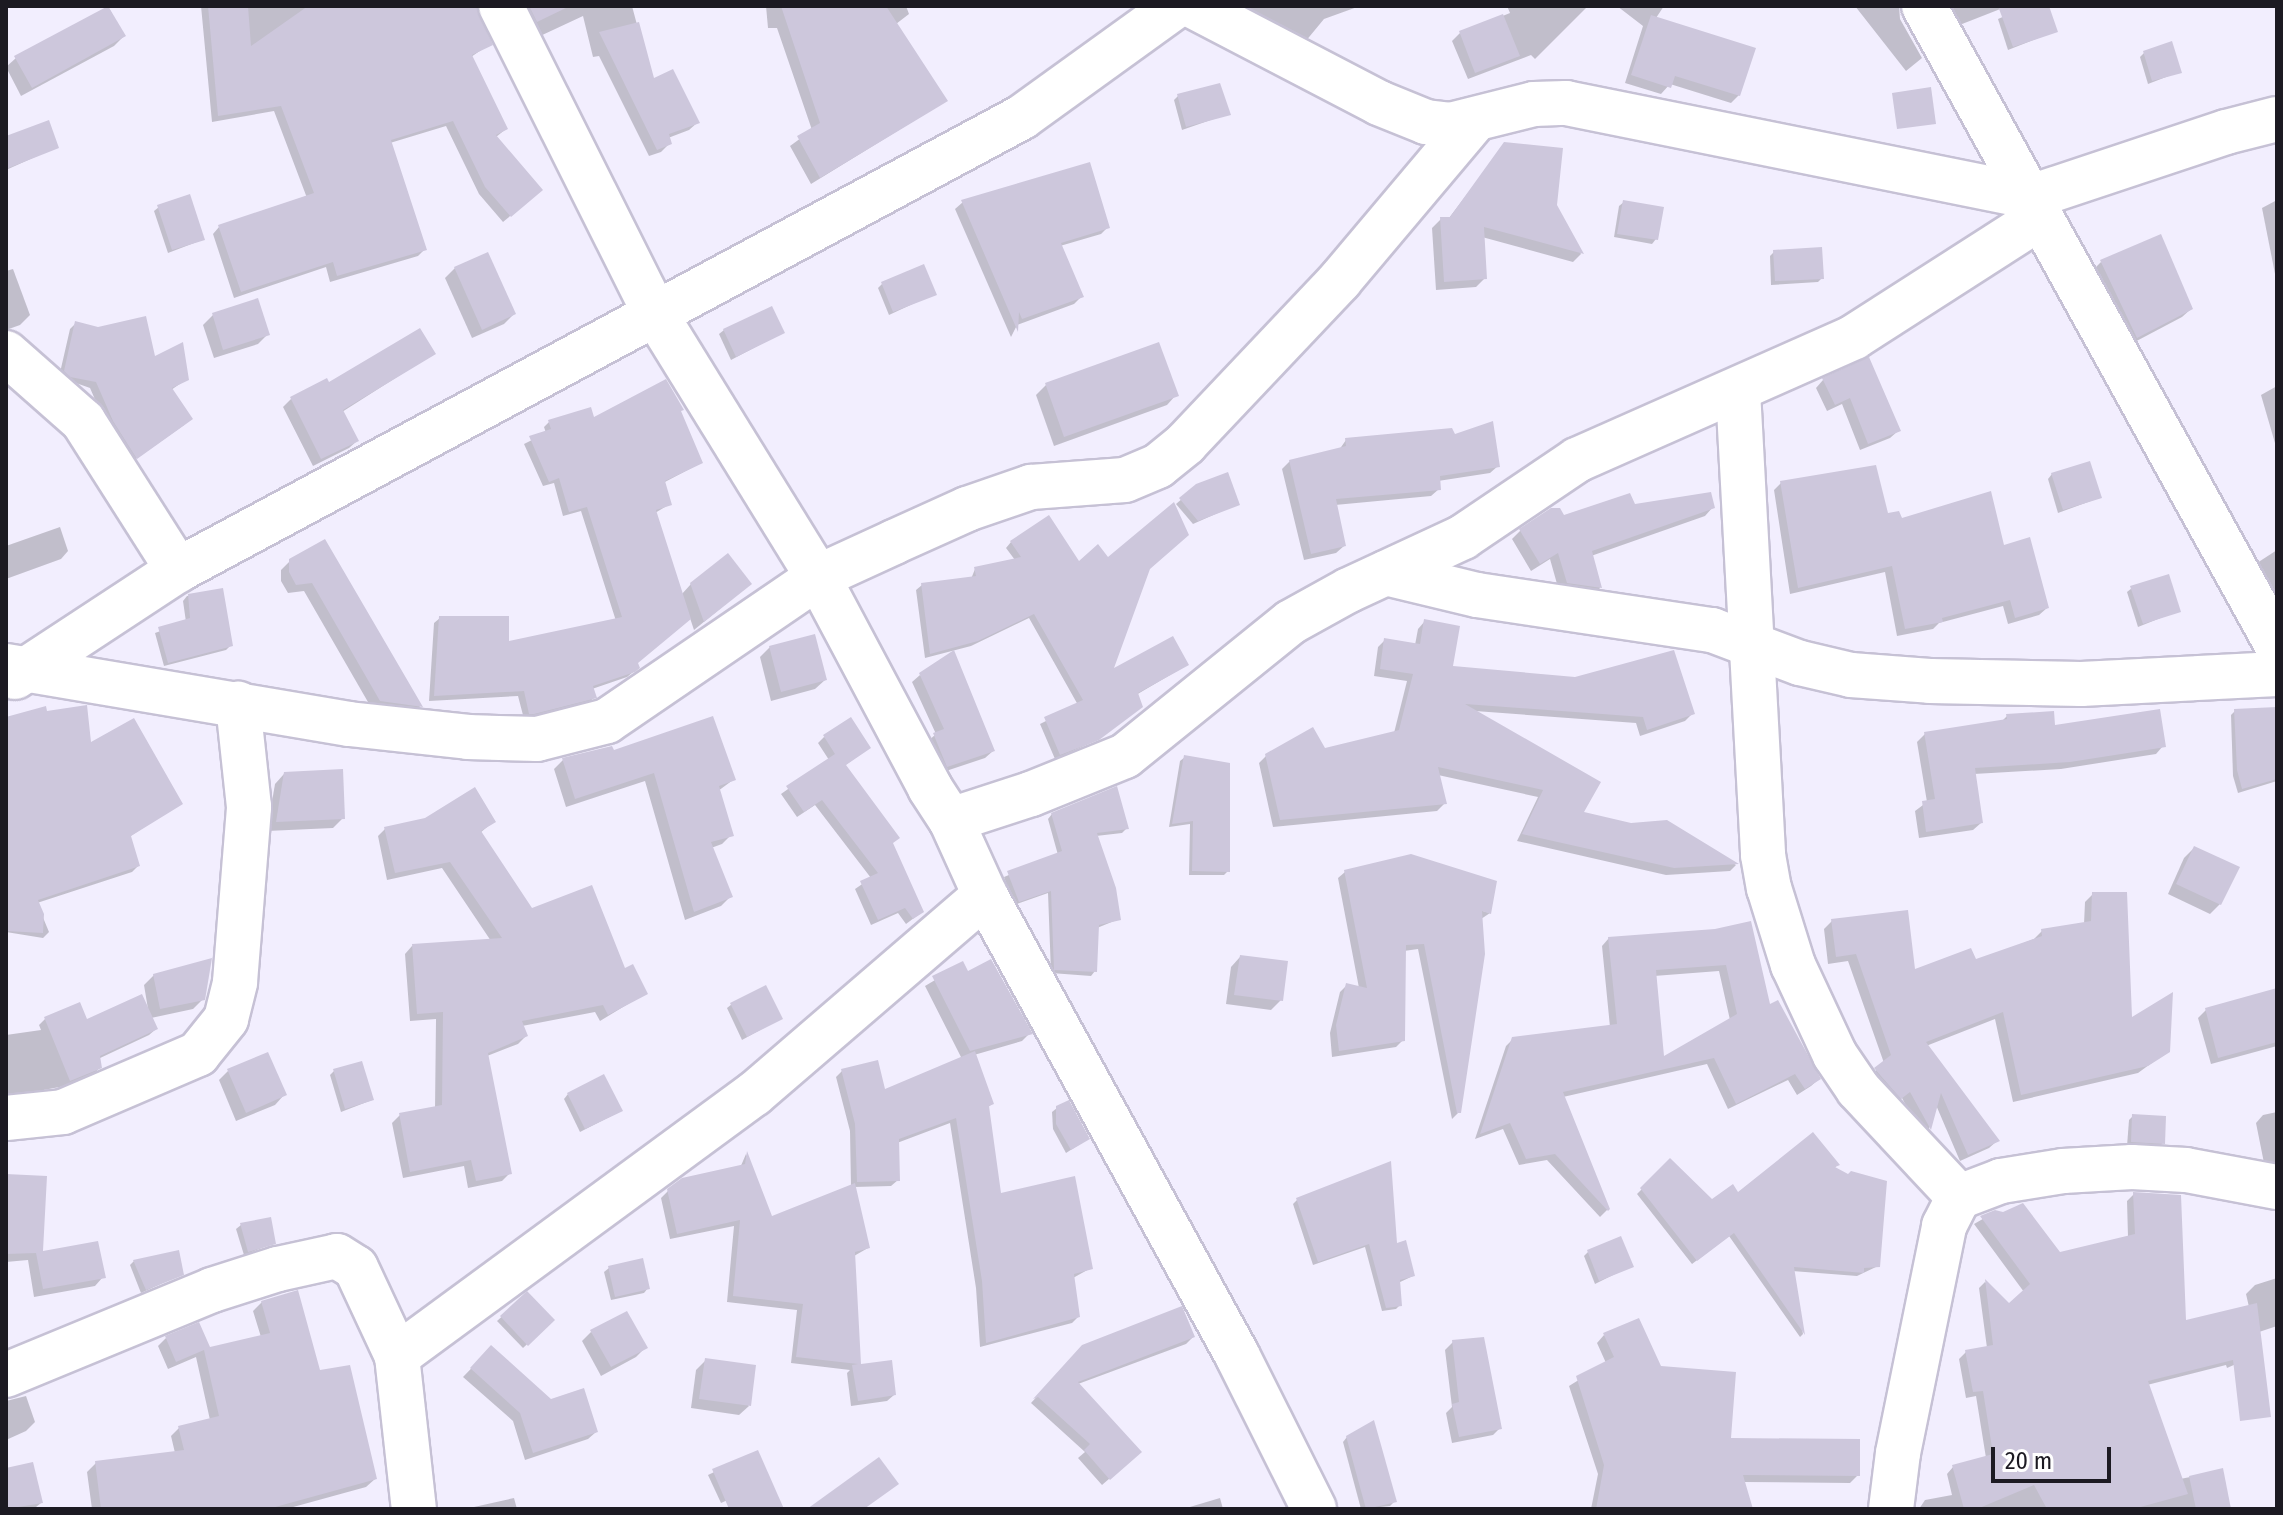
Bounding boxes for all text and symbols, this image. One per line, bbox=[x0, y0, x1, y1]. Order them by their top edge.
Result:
scale bar bbox=[1995, 1431, 2115, 1481]
text: 20 m bbox=[2005, 1447, 2052, 1475]

